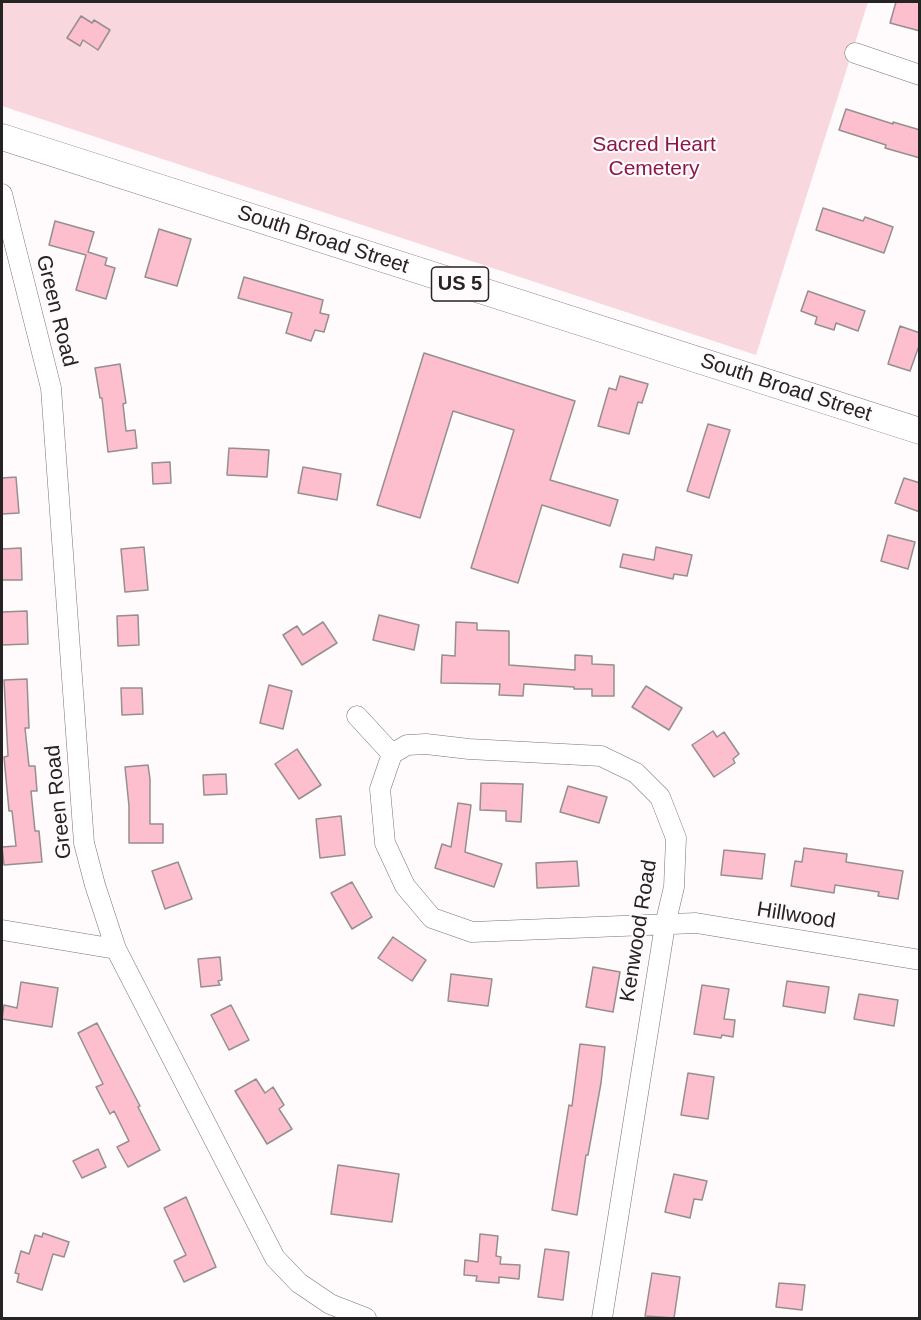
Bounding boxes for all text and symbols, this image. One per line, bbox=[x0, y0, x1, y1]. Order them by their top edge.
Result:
park label: Sacred Heart Cemetery bbox=[592, 132, 716, 182]
street label: South Broad Street bbox=[234, 200, 412, 280]
street label: Green Road bbox=[30, 252, 82, 370]
road number: US 5 bbox=[432, 267, 488, 301]
street label: South Broad Street bbox=[697, 348, 875, 428]
street label: Green Road bbox=[40, 744, 78, 860]
street label: Kenwood Road bbox=[615, 858, 663, 1004]
street label: Hillwood bbox=[755, 897, 837, 935]

